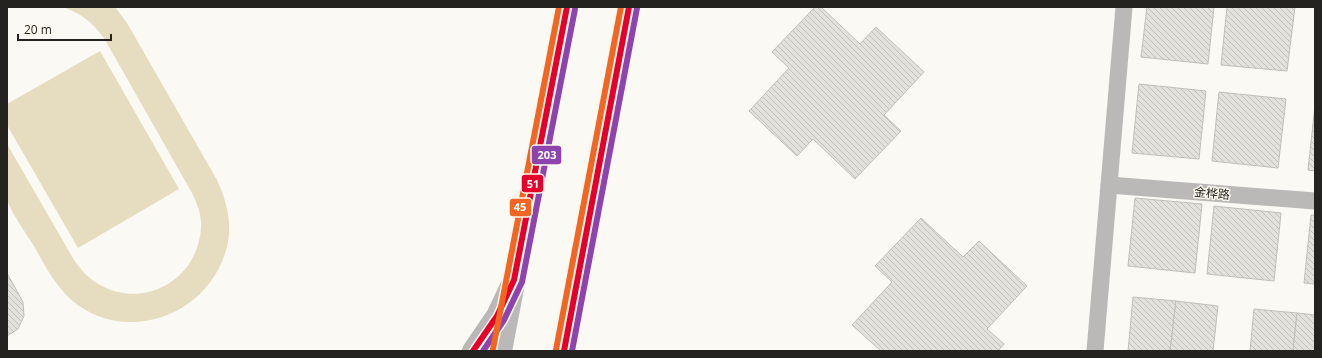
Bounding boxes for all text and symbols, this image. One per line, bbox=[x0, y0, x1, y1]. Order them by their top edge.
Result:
scale bar bbox=[18, 16, 111, 42]
text: 20 m bbox=[24, 21, 52, 38]
line badge: 203 bbox=[531, 145, 562, 165]
text: 203 bbox=[538, 147, 556, 162]
line badge: 51 bbox=[521, 174, 544, 193]
text: 51 bbox=[527, 176, 539, 191]
street label: 金桦路 bbox=[1193, 183, 1231, 203]
line badge: 45 bbox=[509, 198, 532, 217]
text: 45 bbox=[514, 199, 526, 214]

